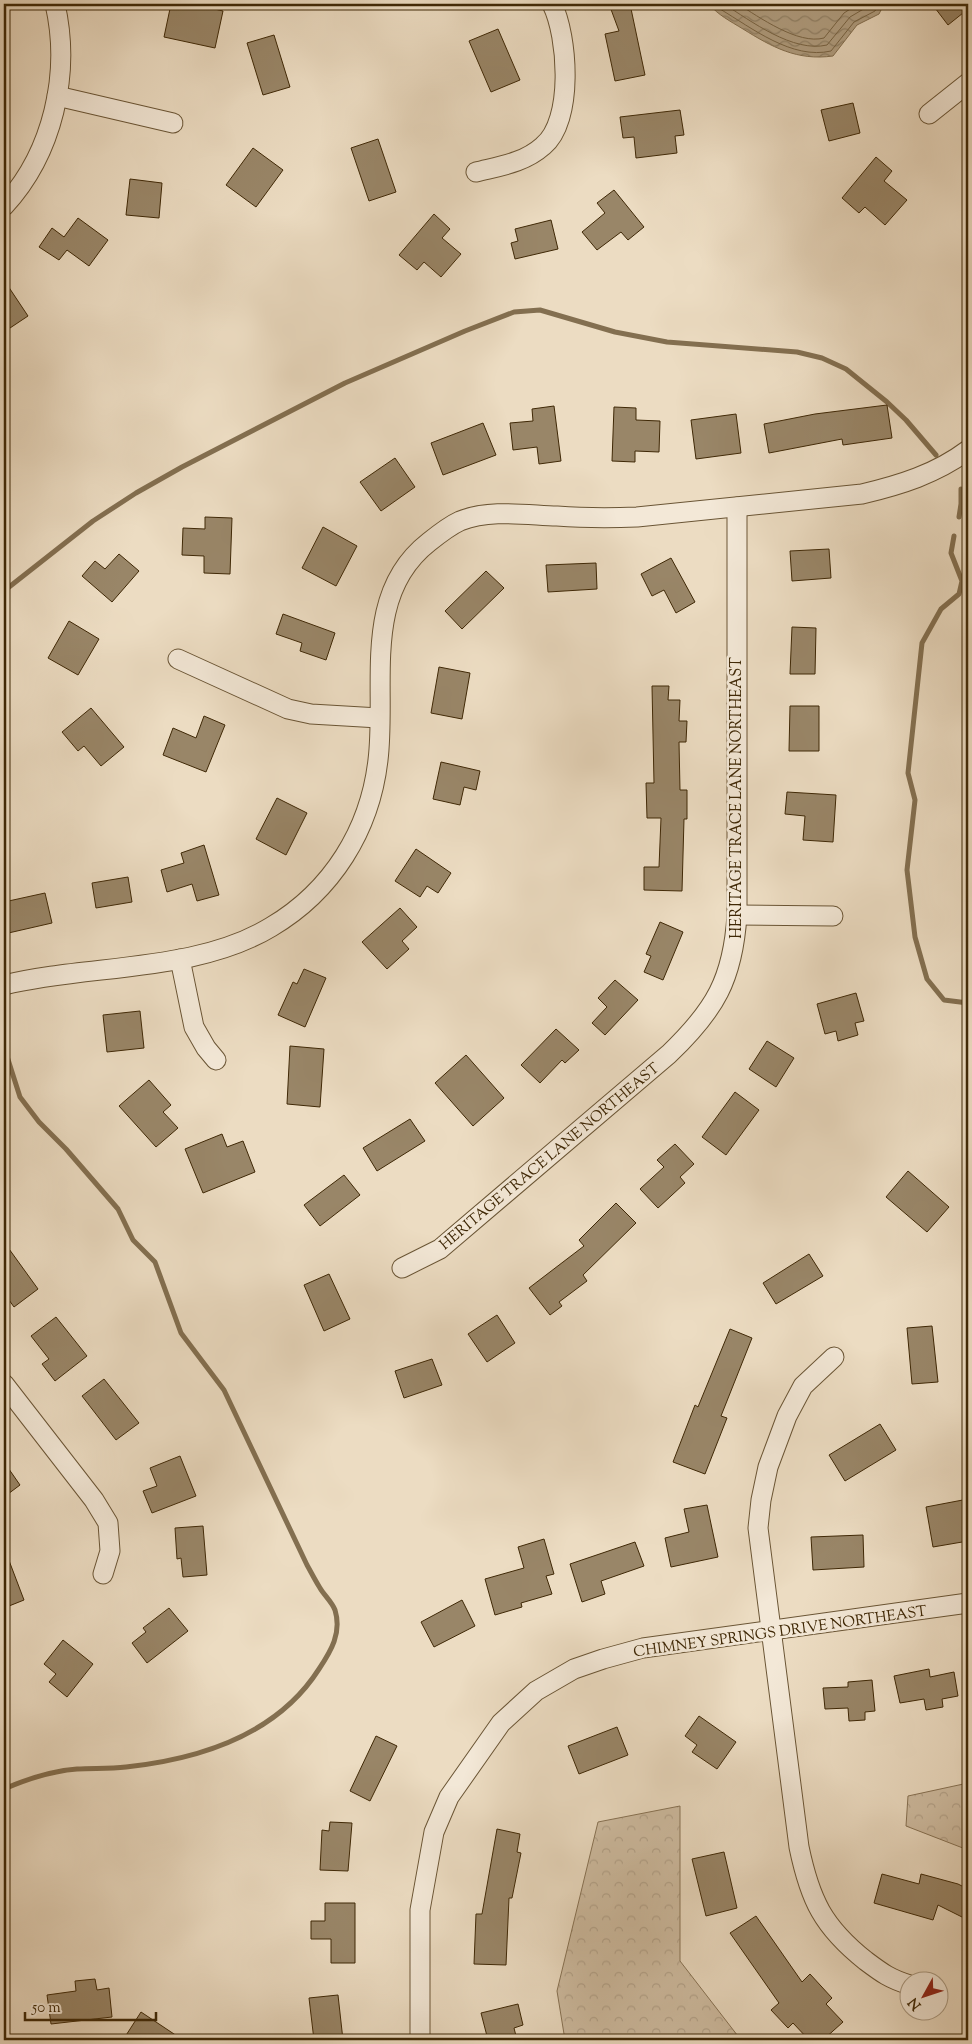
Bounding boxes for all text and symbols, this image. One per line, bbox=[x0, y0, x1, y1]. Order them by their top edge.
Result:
street label: HERITAGE TRACE LANE NORTHEAST bbox=[727, 657, 748, 939]
street label: HERITAGE TRACE LANE NORTHEAST bbox=[435, 1058, 665, 1256]
street label: CHIMNEY SPRINGS DRIVE NORTHEAST bbox=[632, 1601, 929, 1663]
north arrow bbox=[900, 1972, 950, 2022]
scale bar bbox=[25, 1989, 156, 2021]
text: N bbox=[904, 1992, 927, 2014]
text: 50 m bbox=[31, 1998, 61, 2019]

